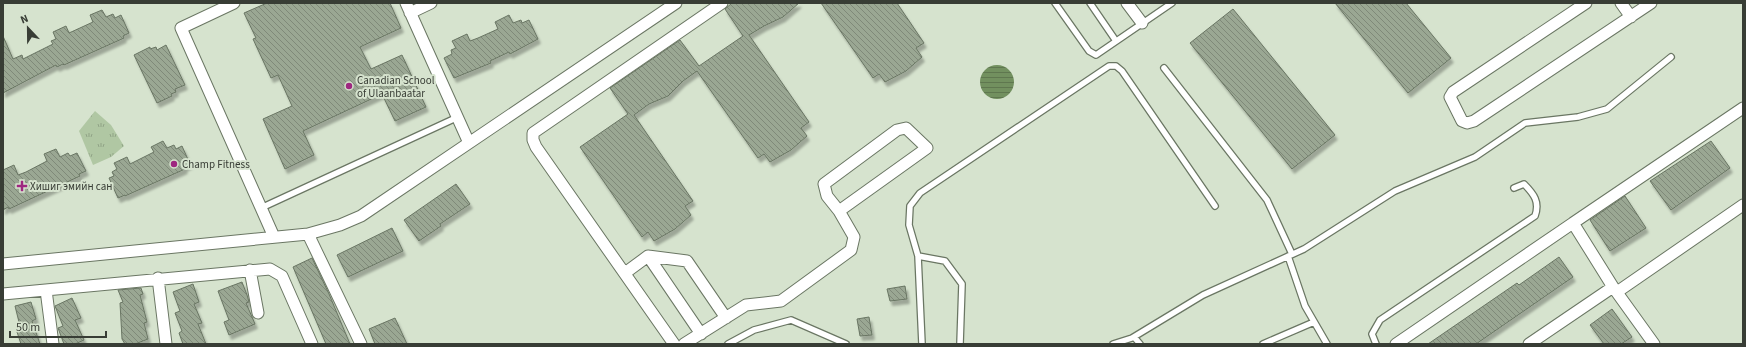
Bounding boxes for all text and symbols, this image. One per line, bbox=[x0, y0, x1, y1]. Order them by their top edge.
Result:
north arrow bbox=[8, 8, 48, 48]
text: N bbox=[18, 11, 31, 28]
place label: Canadian School of Ulaanbaatar bbox=[357, 73, 435, 101]
marker: Canadian School of Ulaanbaatar bbox=[344, 81, 354, 91]
place label: Champ Fitness bbox=[182, 157, 250, 172]
marker: Champ Fitness bbox=[169, 159, 179, 169]
place label: Хишиг эмийн сан bbox=[30, 179, 112, 194]
marker: Хишиг эмийн сан bbox=[17, 181, 27, 191]
scale bar bbox=[10, 313, 106, 339]
text: 50 m bbox=[16, 319, 40, 336]

